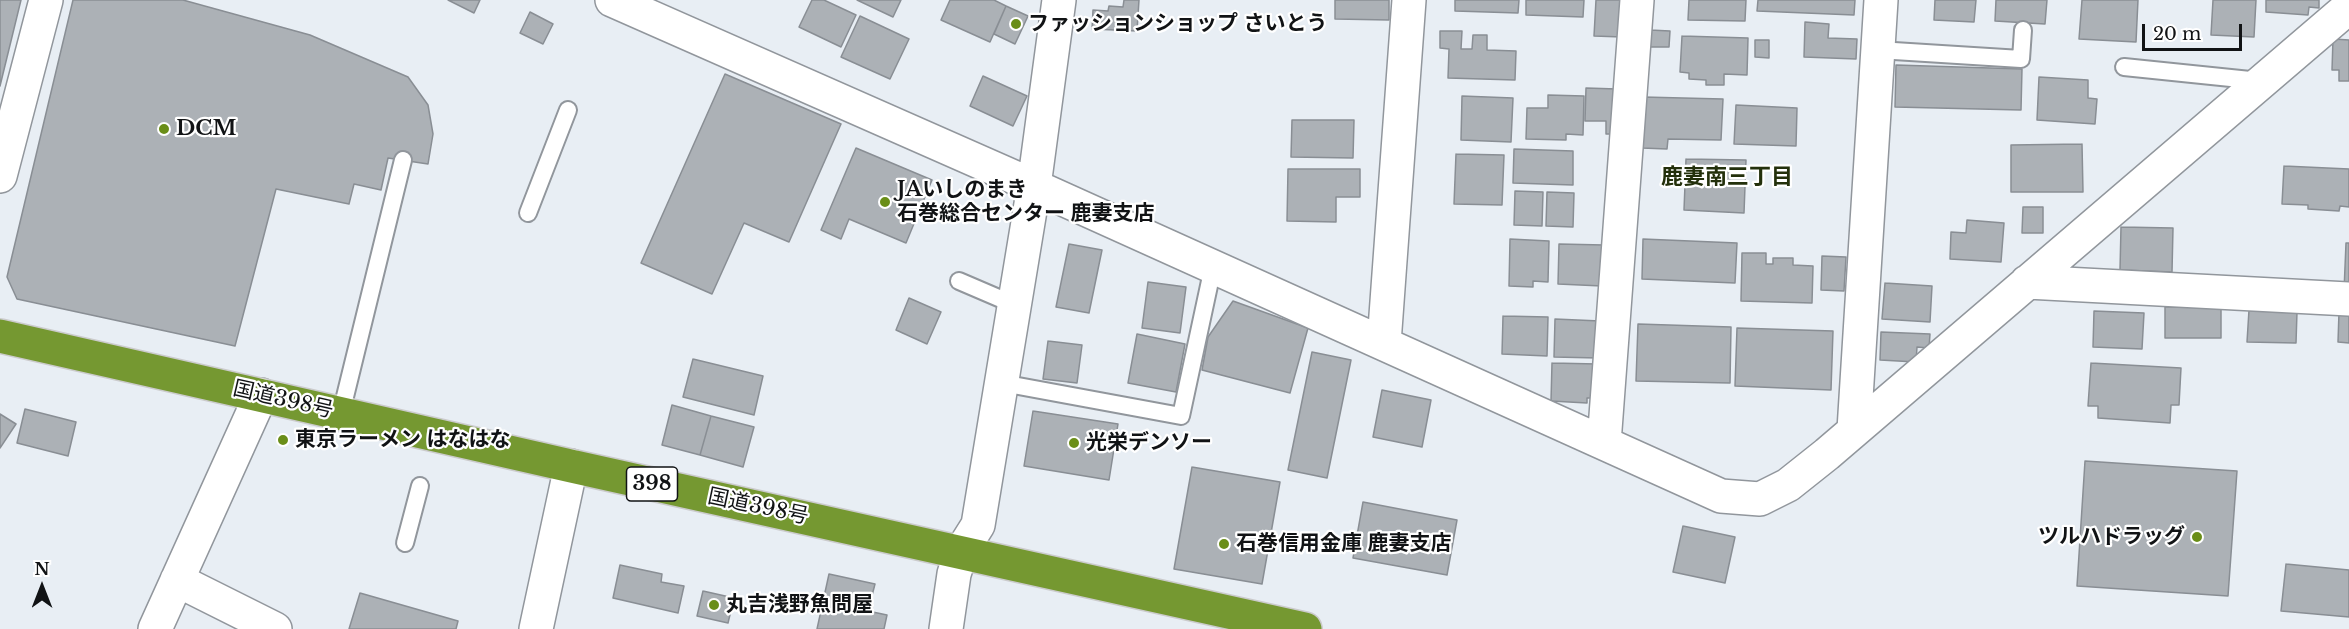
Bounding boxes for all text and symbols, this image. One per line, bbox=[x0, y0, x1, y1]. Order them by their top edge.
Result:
place label: ファッションショップ さいとう bbox=[1028, 11, 1328, 37]
scale bar bbox=[2145, 12, 2246, 50]
marker: ファッションショップ さいとう bbox=[1009, 17, 1023, 31]
text: 20 m bbox=[2153, 23, 2201, 45]
place label: DCM bbox=[176, 116, 237, 142]
marker: DCM bbox=[157, 122, 171, 136]
district label: 鹿妻南三丁目 bbox=[1661, 165, 1793, 191]
place label: JAいしのまき 石巻総合センター 鹿妻支店 bbox=[897, 177, 1155, 227]
marker: JAいしのまき 石巻総合センター 鹿妻支店 bbox=[878, 195, 892, 209]
street label: 国道398号 bbox=[230, 376, 336, 424]
place label: 東京ラーメン はなはな bbox=[295, 427, 511, 453]
place label: 光栄デンソー bbox=[1086, 430, 1212, 456]
marker: 東京ラーメン はなはな bbox=[276, 433, 290, 447]
marker: 光栄デンソー bbox=[1067, 436, 1081, 450]
road number: 398 bbox=[626, 467, 678, 501]
street label: 国道398号 bbox=[705, 484, 811, 530]
place label: ツルハドラッグ bbox=[2038, 524, 2185, 550]
marker: ツルハドラッグ bbox=[2190, 530, 2204, 544]
place label: 石巻信用金庫 鹿妻支店 bbox=[1236, 531, 1452, 557]
marker: 石巻信用金庫 鹿妻支店 bbox=[1217, 537, 1231, 551]
north arrow bbox=[12, 557, 72, 617]
text: N bbox=[34, 559, 50, 579]
place label: 丸吉浅野魚問屋 bbox=[726, 592, 873, 618]
marker: 丸吉浅野魚問屋 bbox=[707, 598, 721, 612]

